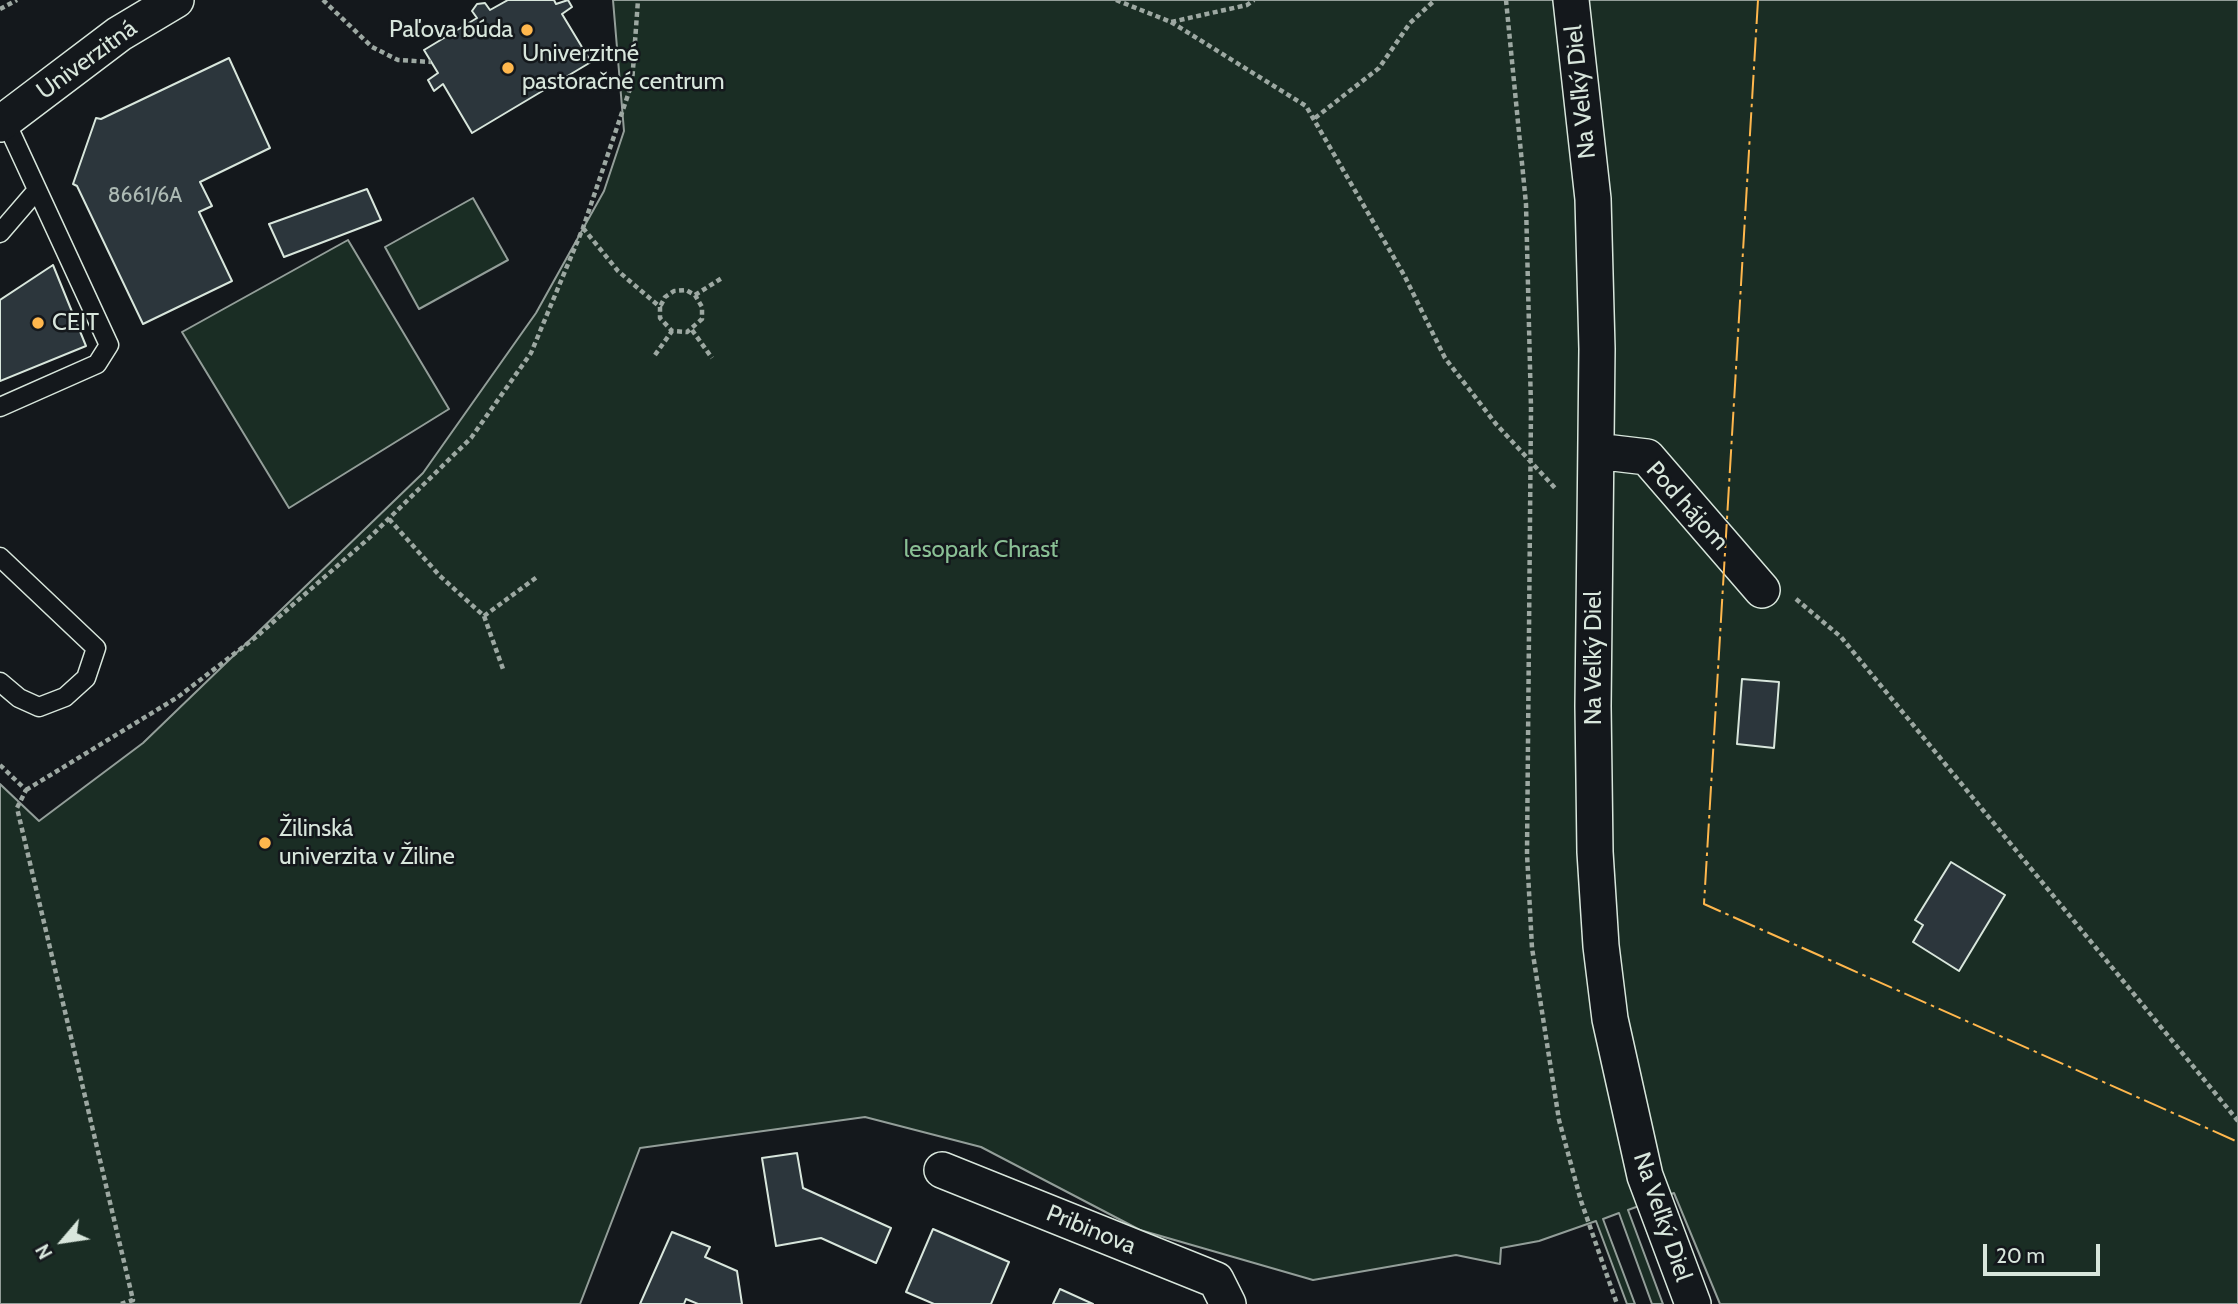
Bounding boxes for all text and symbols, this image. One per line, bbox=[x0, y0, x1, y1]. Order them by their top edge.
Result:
street label: Univerzitná bbox=[31, 14, 143, 106]
place label: Paľova búda bbox=[389, 16, 513, 44]
marker: Paľova búda bbox=[519, 22, 535, 38]
street label: Na Veľký Diel bbox=[1560, 24, 1602, 160]
place label: Univerzitné pastoračné centrum bbox=[522, 40, 724, 96]
marker: Univerzitné pastoračné centrum bbox=[500, 60, 516, 76]
house number: 8661/6A bbox=[108, 183, 182, 209]
place label: CEIT bbox=[52, 309, 99, 337]
marker: CEIT bbox=[30, 315, 46, 331]
street label: Pod hájom bbox=[1640, 456, 1734, 556]
park label: lesopark Chrasť bbox=[904, 536, 1058, 564]
street label: Na Veľký Diel bbox=[1580, 591, 1608, 725]
place label: Žilinská univerzita v Žiline bbox=[279, 815, 455, 871]
marker: Žilinská univerzita v Žiline bbox=[257, 835, 273, 851]
street label: Na Veľký Diel bbox=[1627, 1149, 1697, 1285]
street label: Pribinova bbox=[1042, 1199, 1140, 1261]
north arrow bbox=[28, 1206, 98, 1276]
scale bar bbox=[1986, 1230, 2103, 1274]
text: N bbox=[31, 1240, 58, 1263]
text: 20 m bbox=[1996, 1243, 2045, 1268]

